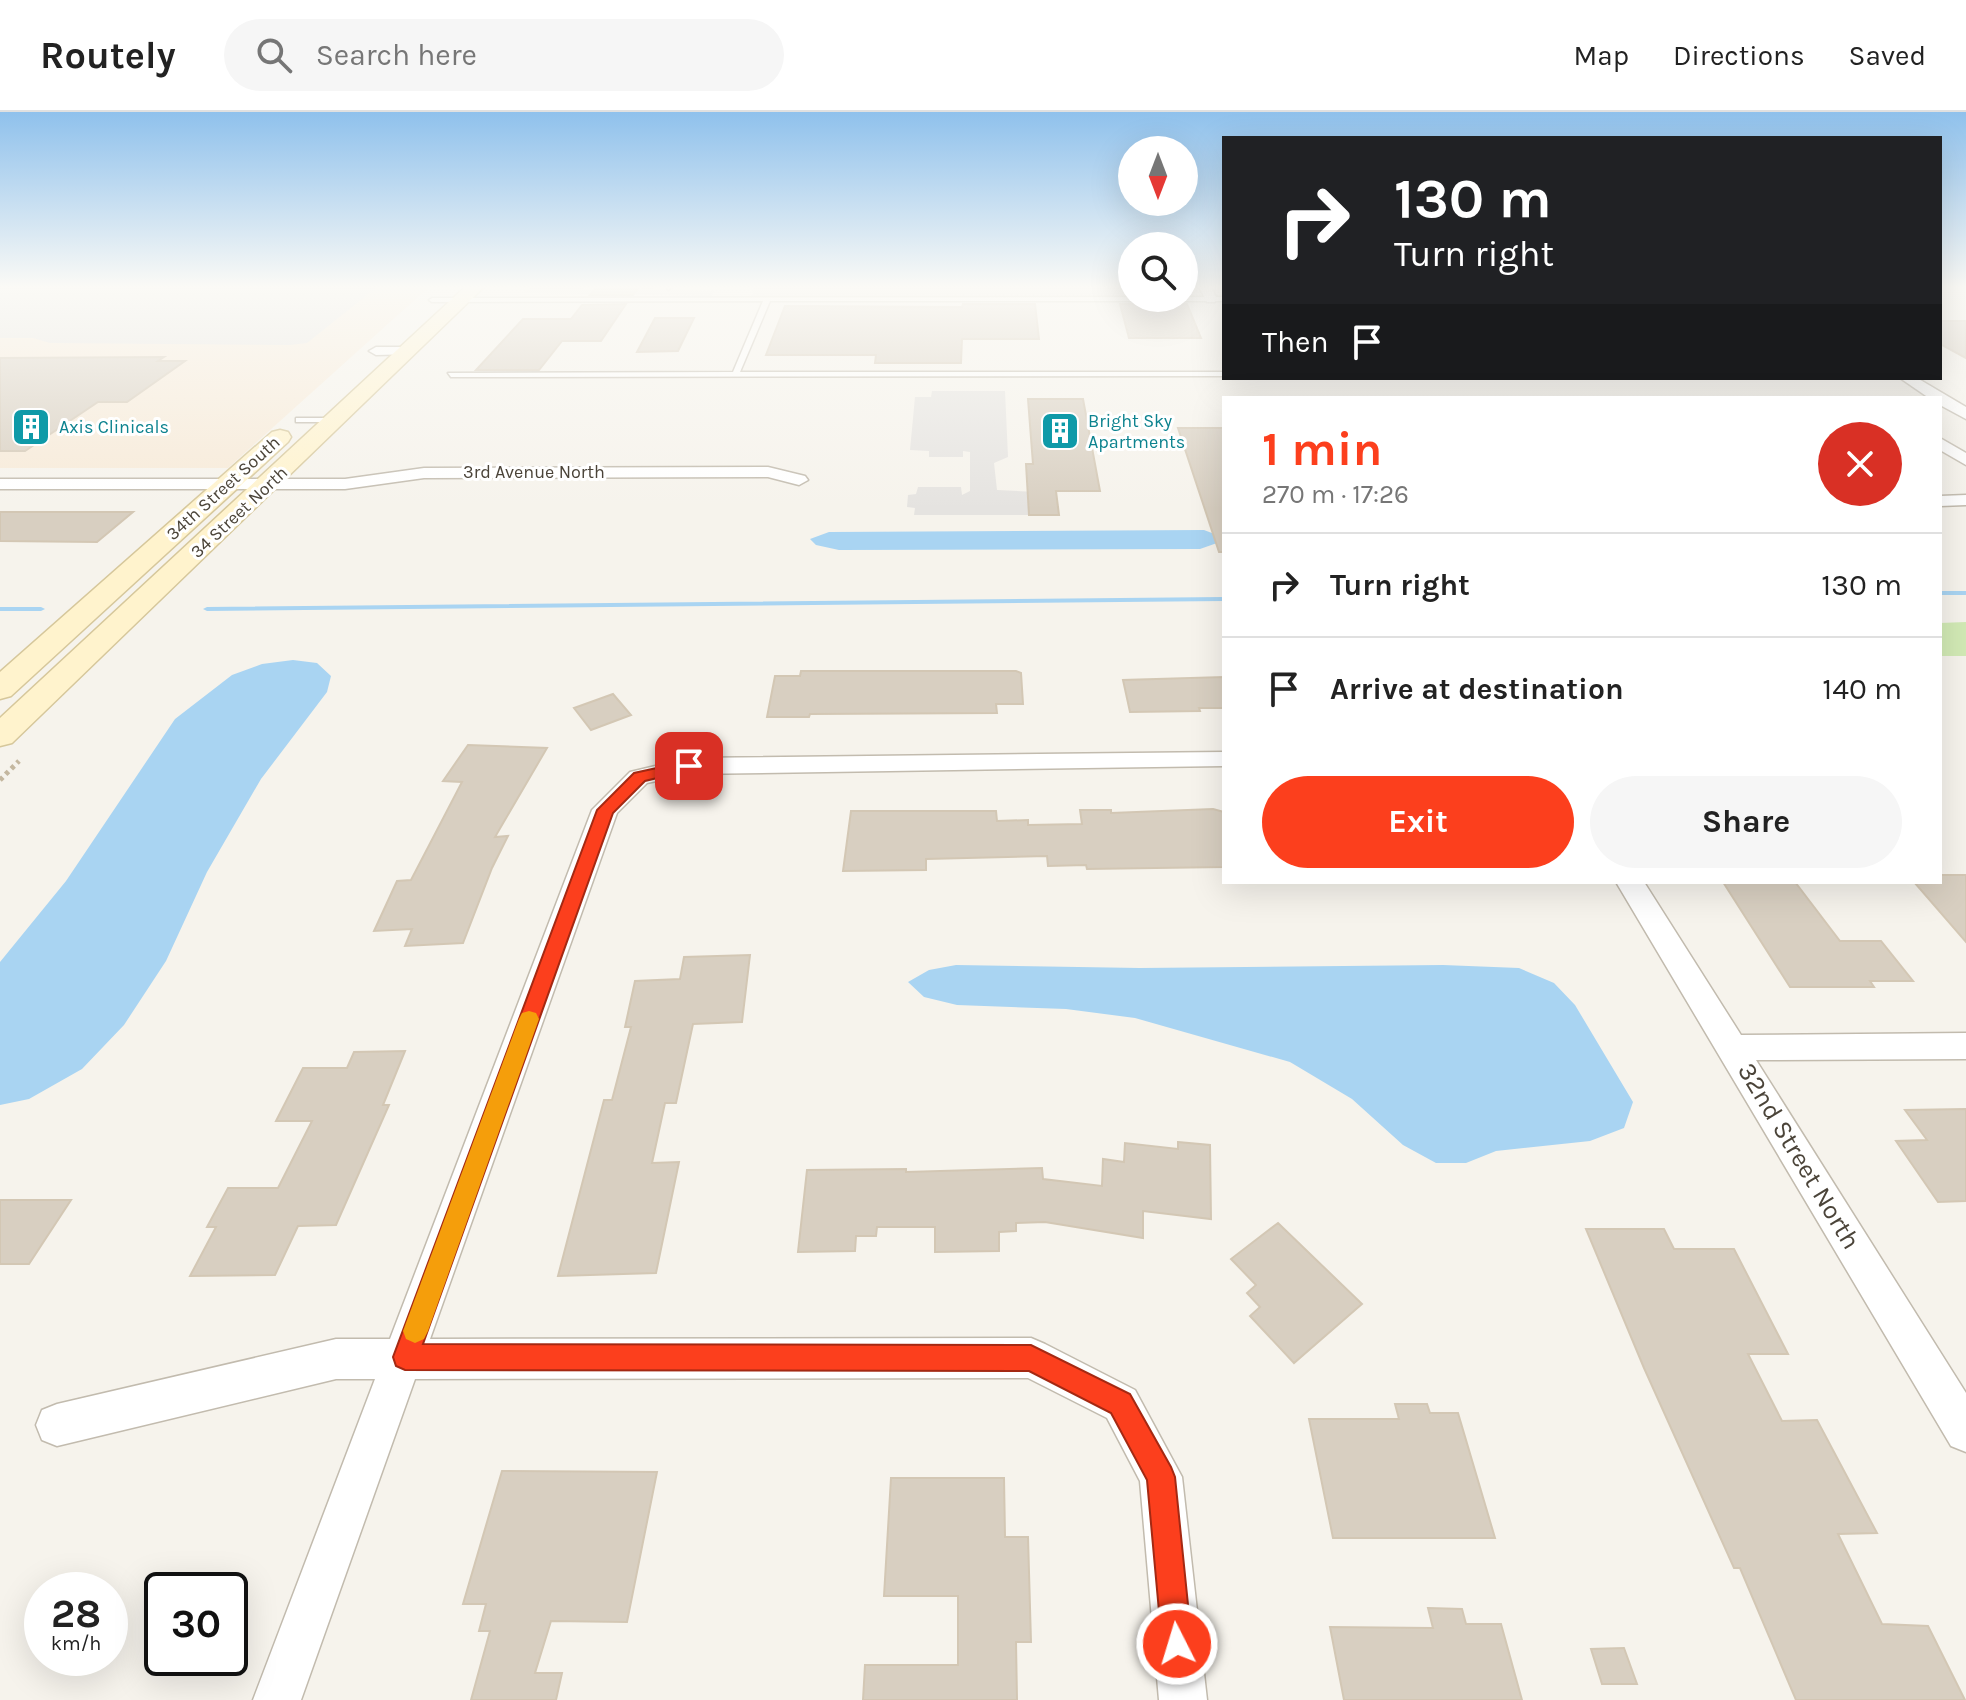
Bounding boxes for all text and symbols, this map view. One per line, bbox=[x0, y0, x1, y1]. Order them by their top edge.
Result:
search box bbox=[224, 19, 784, 91]
text: Routely bbox=[40, 33, 176, 78]
icon: search bbox=[252, 33, 296, 77]
text: Search here bbox=[316, 37, 477, 73]
text: Map bbox=[1574, 39, 1629, 72]
text: Directions bbox=[1673, 39, 1805, 72]
text: Saved bbox=[1849, 39, 1926, 72]
north arrow bbox=[1118, 136, 1198, 216]
map controls bbox=[1118, 136, 1198, 312]
text: 130 m bbox=[1394, 166, 1552, 231]
icon: right bbox=[1262, 168, 1366, 272]
button: search bbox=[1118, 232, 1198, 312]
text: Turn right bbox=[1394, 233, 1554, 275]
icon: arrive bbox=[1345, 320, 1389, 364]
text: Then bbox=[1262, 324, 1329, 360]
building icon: Axis Clinicals bbox=[10, 406, 52, 448]
building icon: Bright Sky Apartments bbox=[1039, 410, 1081, 452]
place label: Bright Sky Apartments bbox=[1088, 410, 1185, 453]
place label: Axis Clinicals bbox=[59, 416, 169, 438]
text: 1 min bbox=[1262, 421, 1382, 477]
button: close bbox=[1818, 422, 1902, 506]
street label: 34th Street South bbox=[162, 431, 284, 545]
street label: 34 Street North bbox=[186, 461, 292, 563]
street label: 3rd Avenue North bbox=[463, 461, 605, 483]
text: 270 m · 17:26 bbox=[1262, 479, 1409, 510]
icon: right bbox=[1262, 563, 1306, 607]
text: Turn right bbox=[1330, 567, 1470, 603]
text: 130 m bbox=[1821, 567, 1902, 603]
icon: arrive bbox=[1262, 667, 1306, 711]
text: Arrive at destination bbox=[1330, 671, 1624, 707]
text: 140 m bbox=[1822, 671, 1902, 707]
pin bbox=[655, 732, 723, 800]
icon: arrive bbox=[667, 744, 711, 788]
button: Exit bbox=[1262, 776, 1574, 868]
button: Share bbox=[1590, 776, 1902, 868]
street label: 32nd Street North bbox=[1731, 1057, 1867, 1255]
speed limit sign: 30 bbox=[144, 1572, 248, 1676]
text: 28 bbox=[51, 1590, 101, 1637]
position arrow bbox=[1135, 1602, 1219, 1686]
text: km/h bbox=[51, 1632, 101, 1655]

